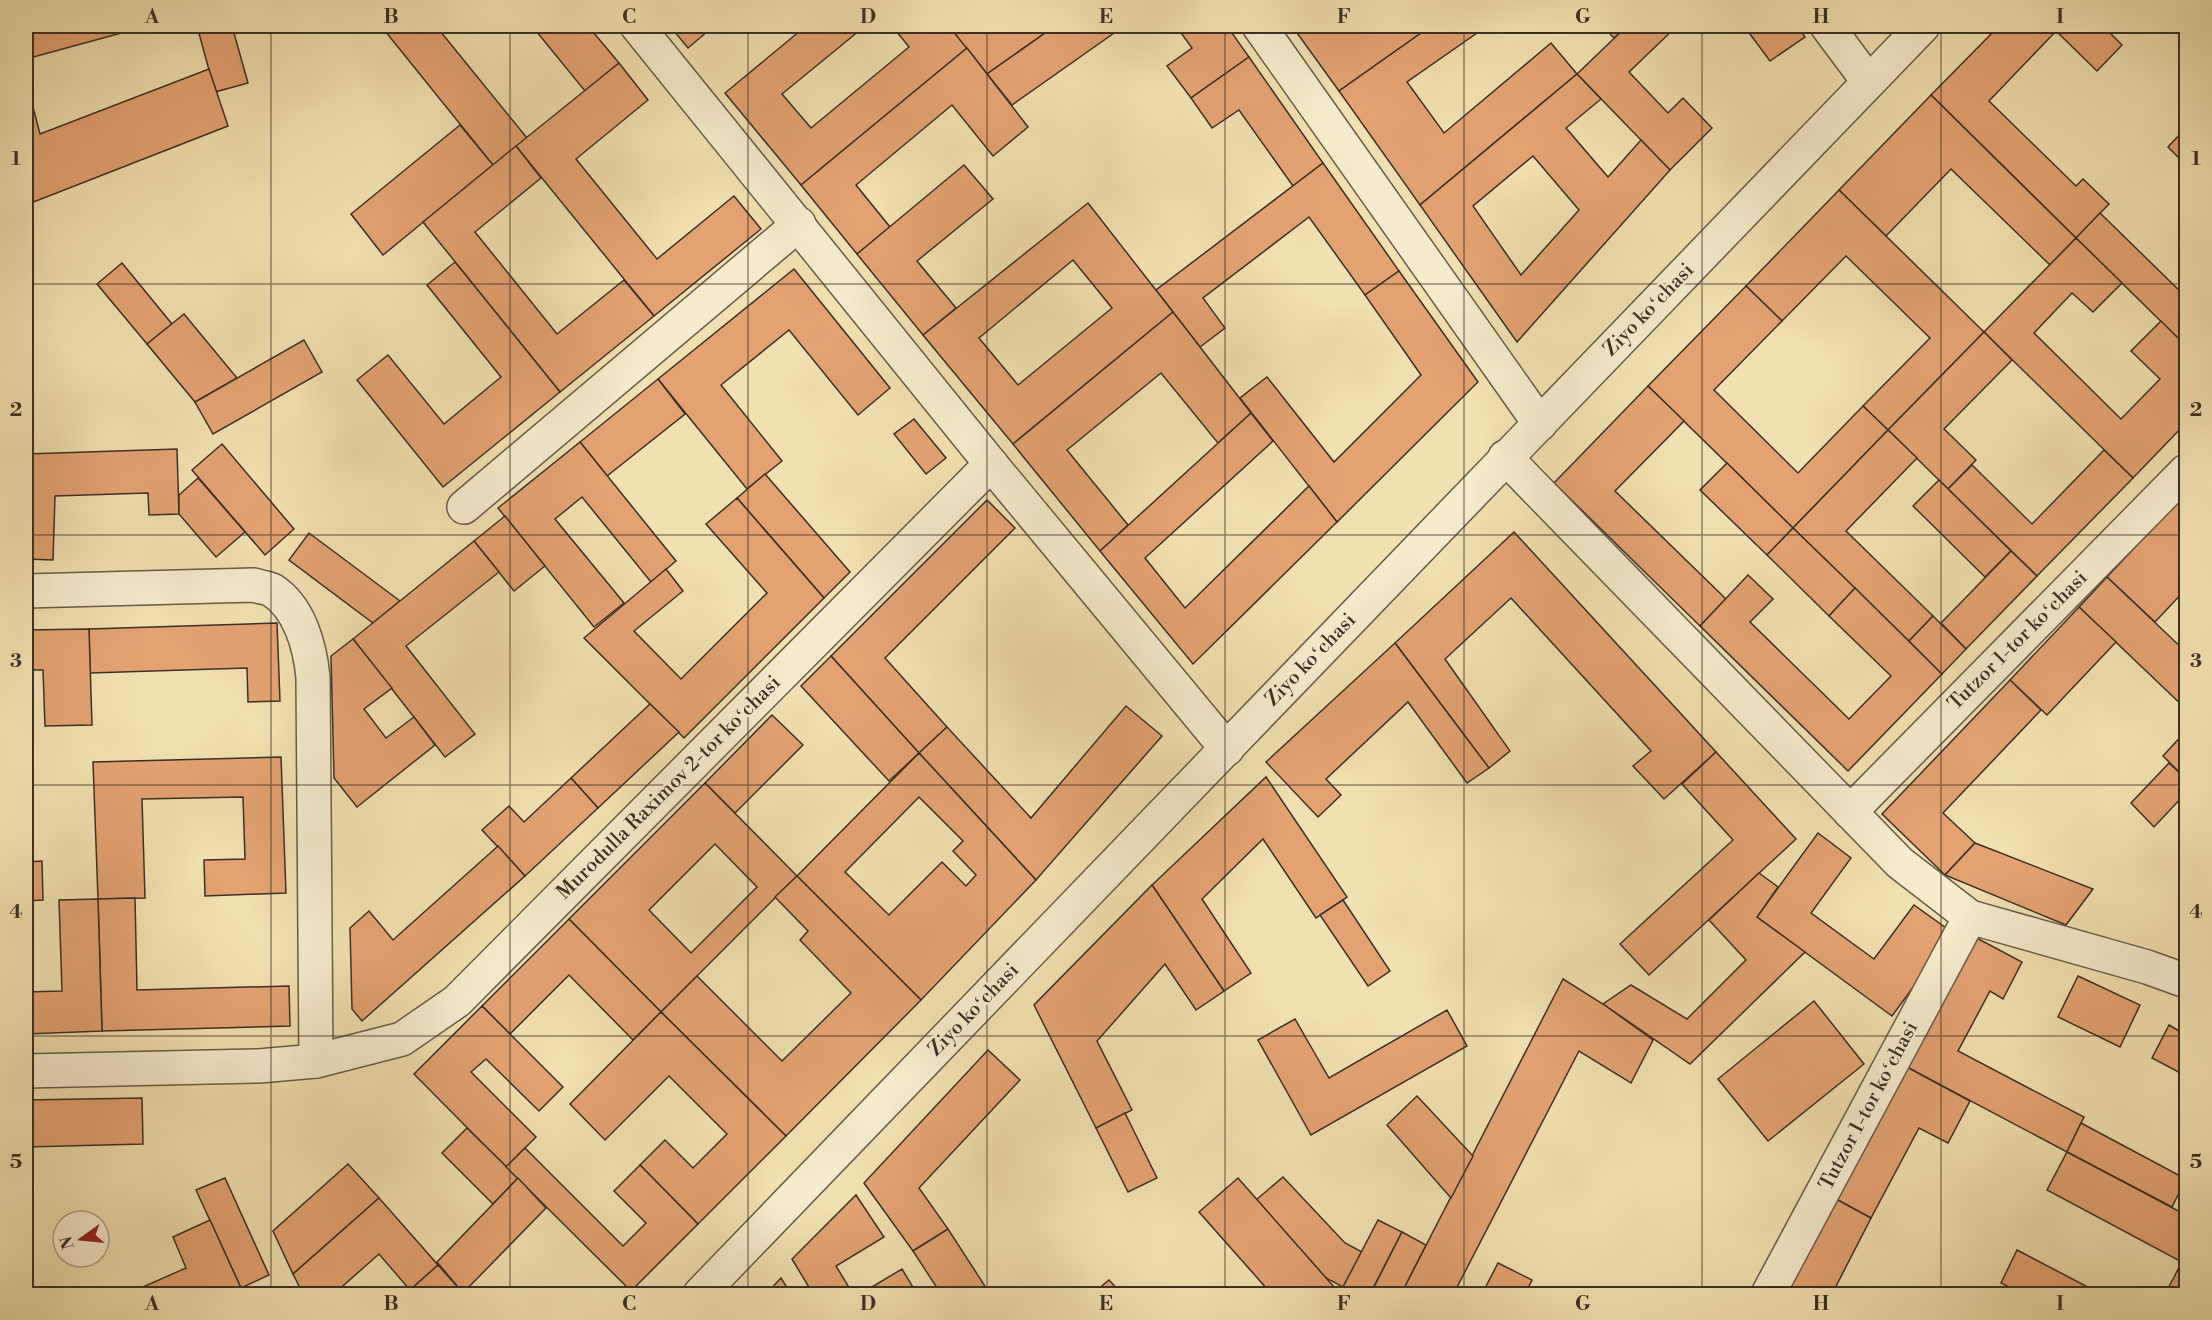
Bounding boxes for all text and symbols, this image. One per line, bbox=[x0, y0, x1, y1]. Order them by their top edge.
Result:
text: A bbox=[144, 5, 160, 30]
text: B bbox=[383, 5, 399, 30]
text: C bbox=[622, 5, 636, 30]
text: D bbox=[860, 5, 876, 30]
text: E bbox=[1099, 5, 1113, 30]
text: F bbox=[1337, 5, 1351, 30]
text: G bbox=[1575, 5, 1591, 30]
text: H bbox=[1813, 5, 1830, 30]
text: I bbox=[2056, 5, 2064, 30]
text: 1 bbox=[11, 147, 21, 172]
text: 1 bbox=[2191, 147, 2201, 172]
street label: Ziyo koʻchasi bbox=[1598, 258, 1700, 362]
text: 2 bbox=[10, 398, 22, 423]
text: 2 bbox=[2190, 398, 2202, 423]
street label: Tutzor 1-tor koʻchasi bbox=[1943, 566, 2093, 716]
street label: Ziyo koʻchasi bbox=[1260, 608, 1362, 712]
text: 3 bbox=[10, 649, 22, 674]
text: 3 bbox=[2190, 649, 2202, 674]
street label: Murodulla Raximov 2-tor koʻchasi bbox=[552, 670, 787, 905]
text: 4 bbox=[9, 900, 23, 925]
text: 4 bbox=[2189, 900, 2203, 925]
street label: Ziyo koʻchasi bbox=[923, 958, 1025, 1062]
street label: Tutzor 1-tor koʻchasi bbox=[1814, 1017, 1924, 1195]
text: 5 bbox=[10, 1150, 22, 1175]
text: 5 bbox=[2190, 1150, 2202, 1175]
north arrow bbox=[51, 1209, 111, 1269]
text: N bbox=[56, 1234, 79, 1251]
text: A bbox=[144, 1292, 160, 1317]
text: B bbox=[383, 1292, 399, 1317]
text: C bbox=[622, 1292, 636, 1317]
text: D bbox=[860, 1292, 876, 1317]
text: E bbox=[1099, 1292, 1113, 1317]
text: F bbox=[1337, 1292, 1351, 1317]
text: G bbox=[1575, 1292, 1591, 1317]
text: H bbox=[1813, 1292, 1830, 1317]
text: I bbox=[2056, 1292, 2064, 1317]

